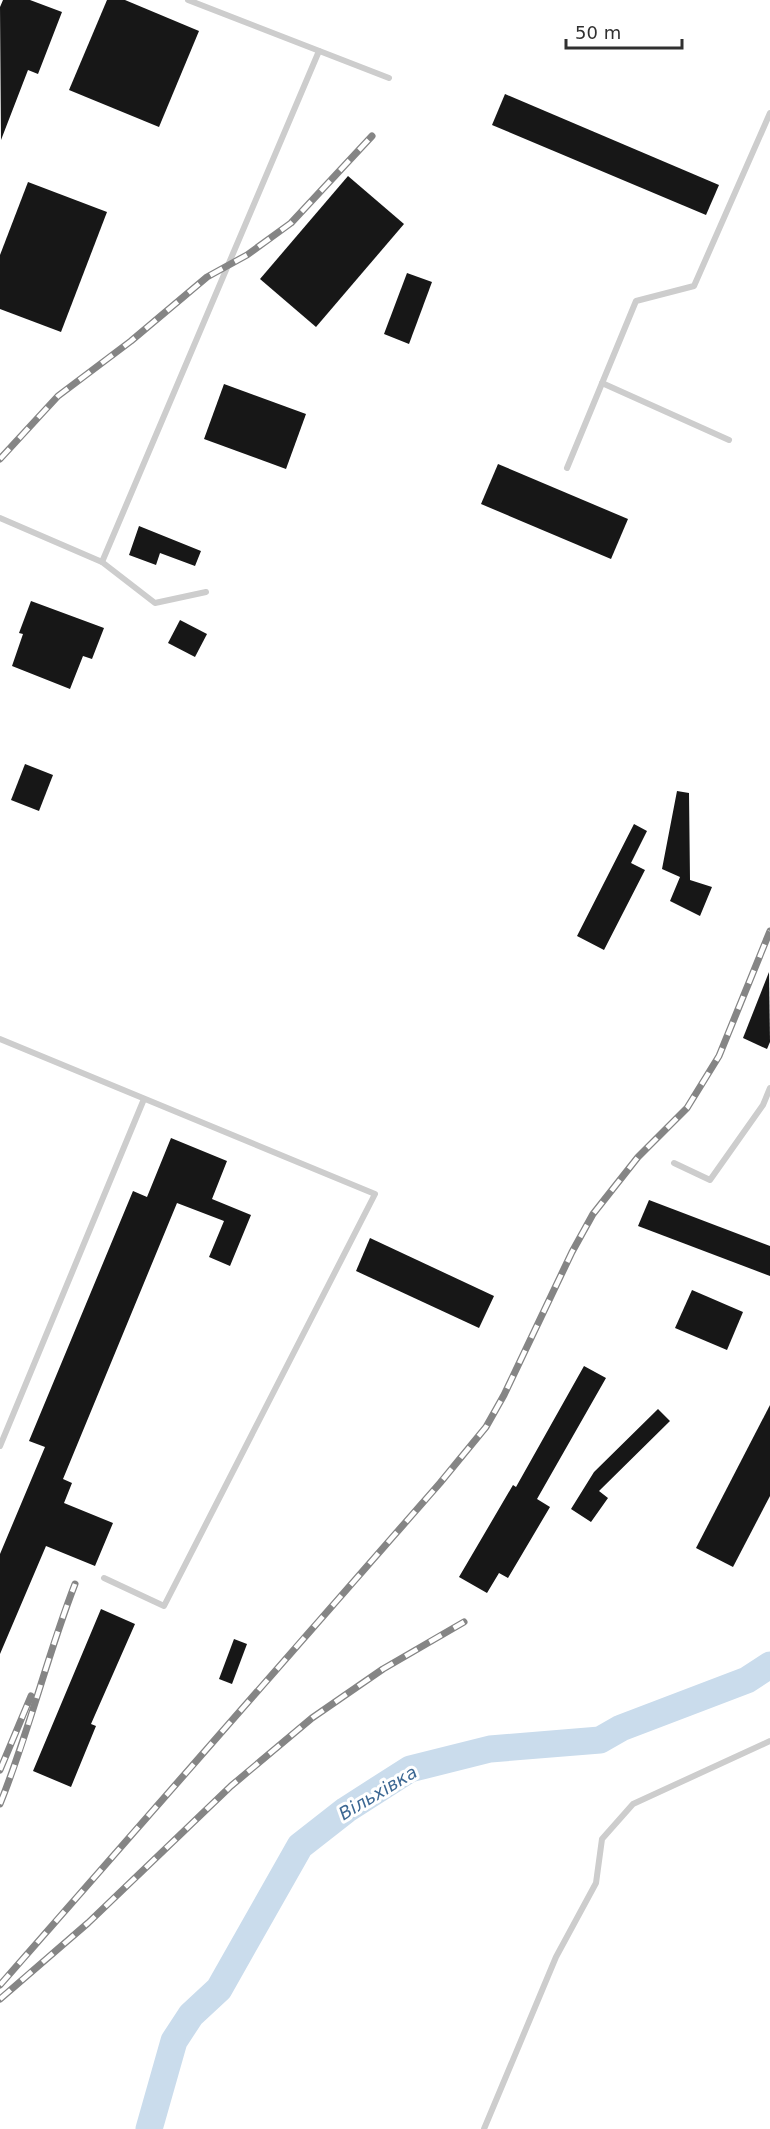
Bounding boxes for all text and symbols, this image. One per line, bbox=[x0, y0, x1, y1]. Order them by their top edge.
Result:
scale bar bbox=[566, 12, 682, 50]
text: 50 m bbox=[575, 22, 621, 43]
water label: Вільхівка bbox=[335, 1761, 421, 1824]

